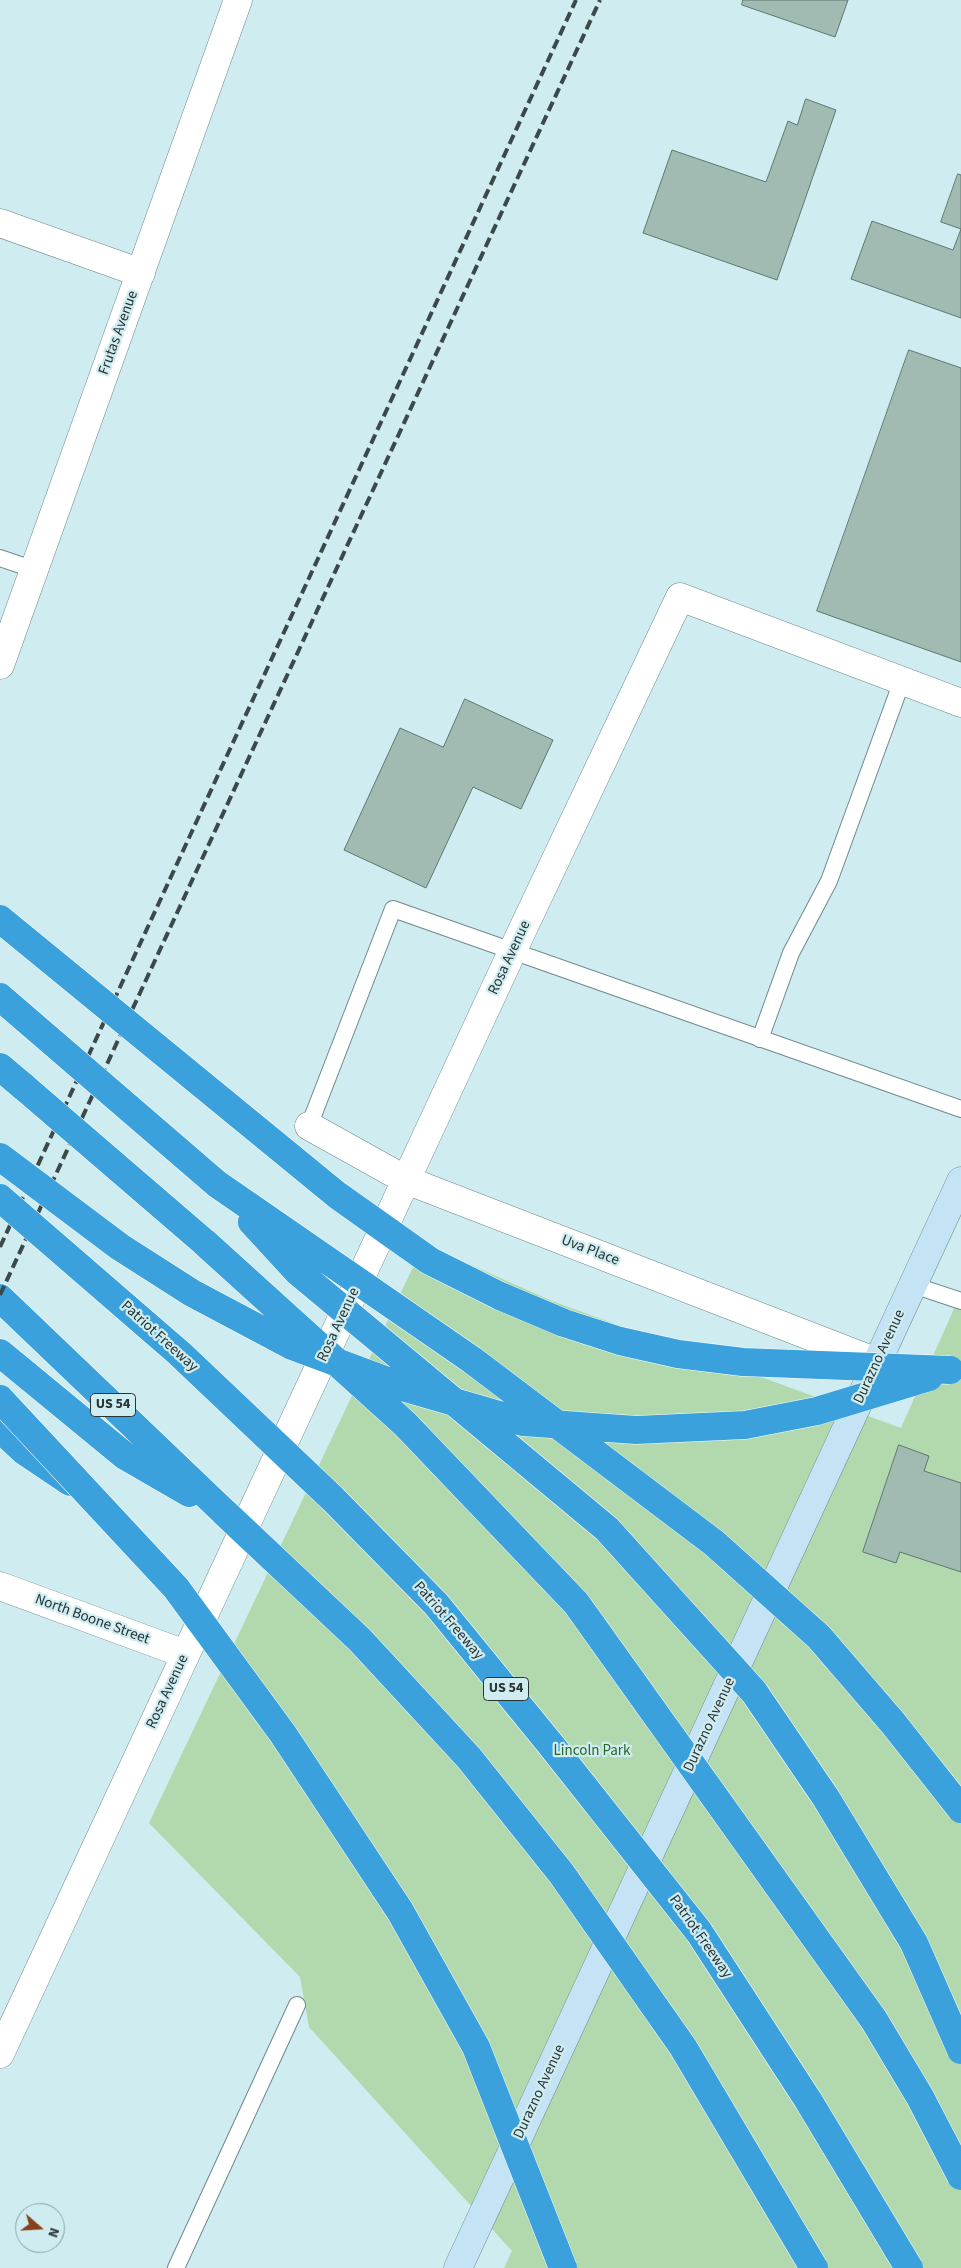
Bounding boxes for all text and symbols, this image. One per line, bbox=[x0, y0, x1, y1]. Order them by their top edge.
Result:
street label: Frutas Avenue bbox=[95, 288, 143, 378]
street label: Rosa Avenue bbox=[485, 918, 535, 998]
street label: Uva Place bbox=[558, 1232, 622, 1270]
street label: Rosa Avenue bbox=[314, 1285, 364, 1365]
street label: Patriot Freeway bbox=[117, 1298, 201, 1376]
street label: Durazno Avenue bbox=[850, 1307, 910, 1407]
road number: US 54 bbox=[90, 1394, 136, 1416]
street label: Patriot Freeway bbox=[409, 1578, 487, 1664]
street label: North Boone Street bbox=[32, 1591, 152, 1649]
street label: Rosa Avenue bbox=[143, 1652, 193, 1732]
street label: Durazno Avenue bbox=[680, 1675, 740, 1775]
road number: US 54 bbox=[484, 1678, 528, 1700]
park label: Lincoln Park bbox=[554, 1743, 630, 1761]
street label: Patriot Freeway bbox=[665, 1892, 735, 1982]
street label: Durazno Avenue bbox=[510, 2042, 570, 2142]
north arrow bbox=[15, 2203, 65, 2253]
text: N bbox=[42, 2225, 64, 2240]

